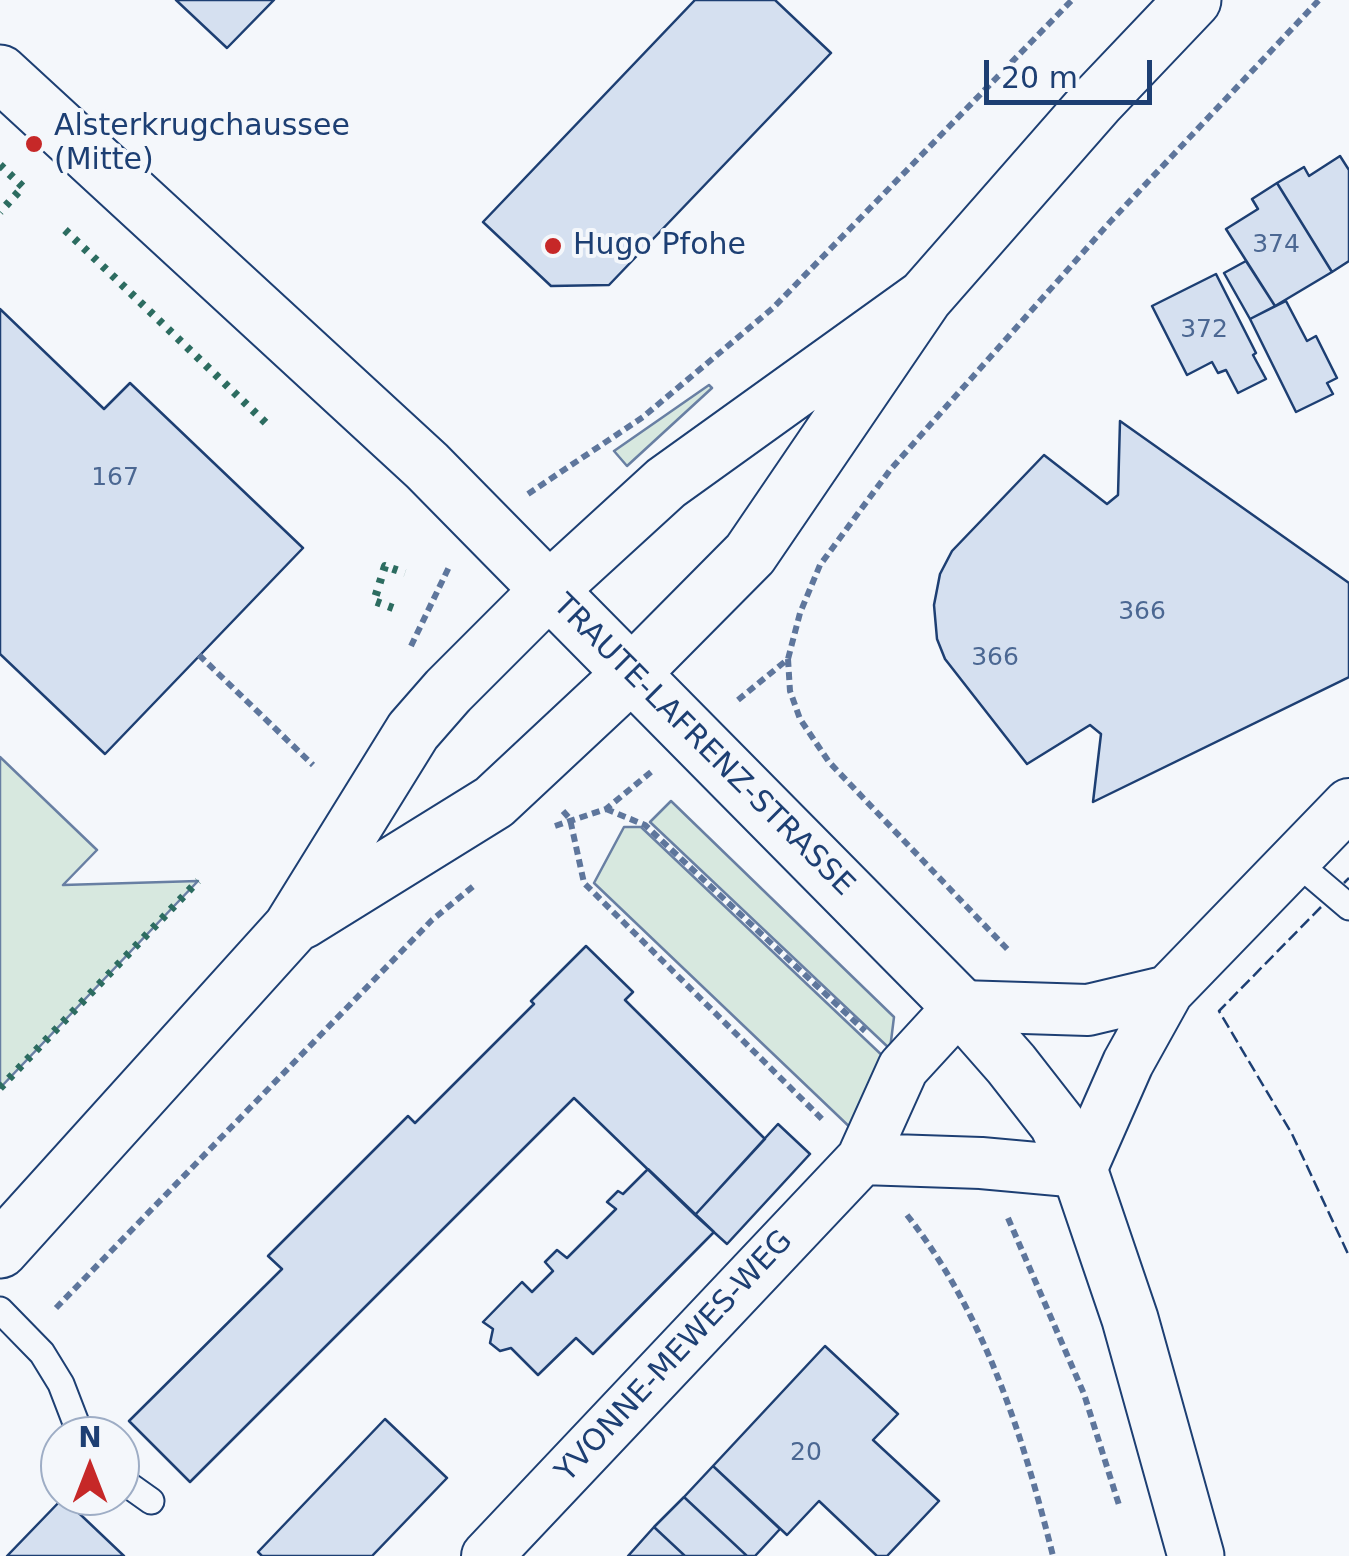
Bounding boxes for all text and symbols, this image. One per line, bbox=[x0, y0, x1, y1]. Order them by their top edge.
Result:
scale bar bbox=[989, 40, 1156, 102]
text: 20 m bbox=[1001, 60, 1078, 95]
place label: Alsterkrugchaussee (Mitte) bbox=[54, 109, 350, 180]
marker: Alsterkrugchaussee (Mitte) bbox=[23, 133, 45, 155]
place label: Hugo Pfohe bbox=[573, 228, 746, 264]
house number: 374 bbox=[1252, 230, 1300, 260]
marker: Hugo Pfohe bbox=[542, 235, 564, 257]
house number: 372 bbox=[1180, 315, 1228, 345]
house number: 167 bbox=[91, 463, 139, 493]
street label: TRAUTE-LAFRENZ-STRASSE bbox=[545, 588, 861, 904]
house number: 366 bbox=[1118, 597, 1166, 627]
house number: 366 bbox=[971, 643, 1019, 673]
street label: YVONNE-MEWES-WEG bbox=[549, 1224, 801, 1490]
north arrow bbox=[40, 1416, 140, 1516]
text: N bbox=[78, 1421, 102, 1454]
house number: 20 bbox=[790, 1438, 822, 1468]

